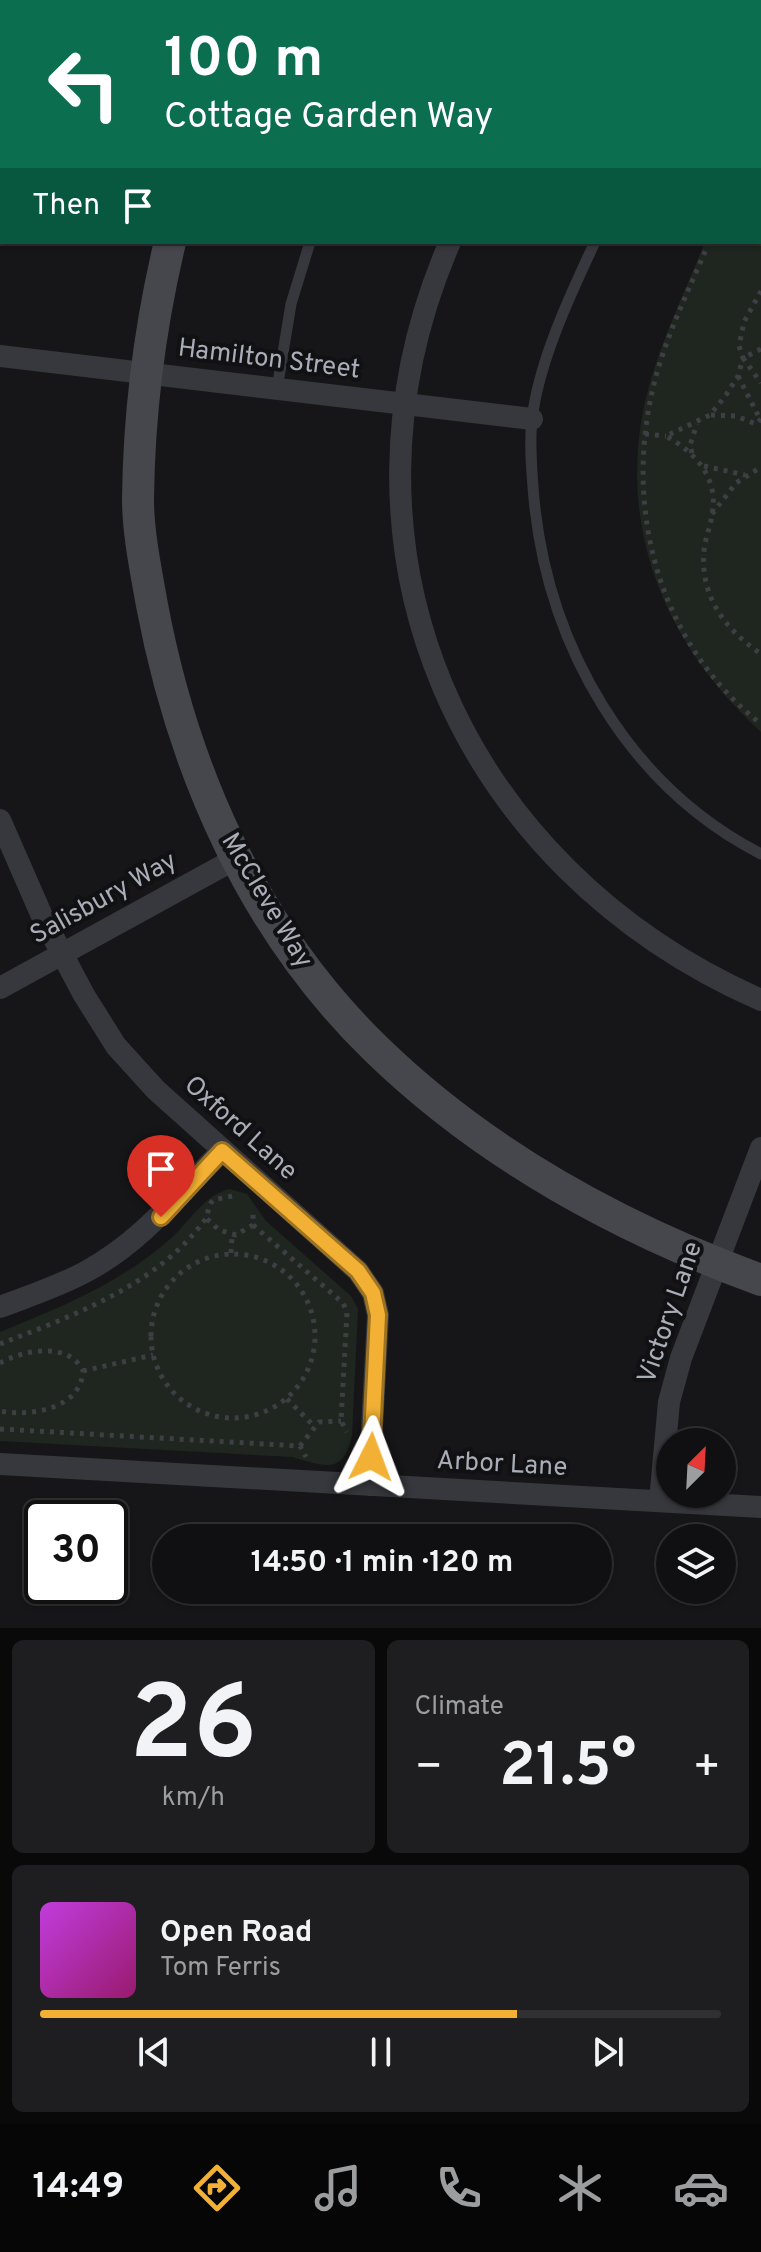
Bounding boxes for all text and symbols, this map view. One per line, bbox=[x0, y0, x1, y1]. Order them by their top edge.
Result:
text: 100 m bbox=[164, 26, 323, 96]
icon: left bbox=[32, 32, 136, 136]
text: Cottage Garden Way bbox=[164, 95, 493, 141]
icon: arrive bbox=[116, 184, 160, 228]
text: Then bbox=[32, 188, 100, 225]
street label: Hamilton Street bbox=[176, 332, 362, 388]
street label: McCleve Way bbox=[213, 827, 319, 975]
street label: Salisbury Way bbox=[25, 845, 183, 953]
street label: Oxford Lane bbox=[176, 1069, 304, 1189]
pin bbox=[127, 1135, 195, 1217]
icon: arrive bbox=[139, 1147, 183, 1191]
street label: Victory Lane bbox=[631, 1238, 711, 1388]
position arrow bbox=[329, 1415, 413, 1499]
north arrow bbox=[656, 1428, 736, 1508]
map controls bbox=[656, 1428, 736, 1604]
street label: Arbor Lane bbox=[436, 1445, 568, 1485]
speed limit sign: 30 bbox=[24, 1500, 128, 1604]
button: layers bbox=[656, 1524, 736, 1604]
text: 14:50 · 1 min · 120 m bbox=[251, 1545, 513, 1582]
text: 26 bbox=[129, 1664, 257, 1796]
text: Climate bbox=[415, 1691, 504, 1724]
text: 21.5° bbox=[499, 1731, 636, 1807]
text: − bbox=[415, 1741, 443, 1797]
text: + bbox=[693, 1741, 721, 1797]
text: km/h bbox=[162, 1782, 225, 1815]
text: Open Road bbox=[160, 1915, 312, 1952]
text: Tom Ferris bbox=[160, 1952, 281, 1985]
icon: previous bbox=[132, 2030, 176, 2074]
icon: pause bbox=[359, 2030, 403, 2074]
icon: next bbox=[586, 2030, 630, 2074]
icon: directions bbox=[189, 2160, 245, 2216]
icon: music bbox=[310, 2160, 366, 2216]
icon: phone bbox=[431, 2160, 487, 2216]
icon: climate bbox=[552, 2160, 608, 2216]
icon: car bbox=[673, 2160, 729, 2216]
text: 14:49 bbox=[32, 2165, 124, 2211]

